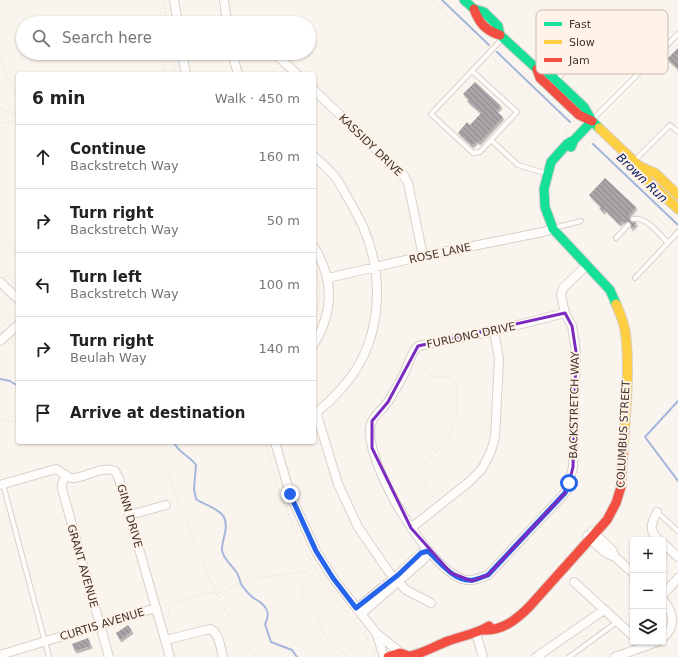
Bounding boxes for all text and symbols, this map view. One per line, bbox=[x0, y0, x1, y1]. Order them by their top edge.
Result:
legend bbox=[536, 10, 668, 74]
search box bbox=[16, 16, 316, 60]
text: Fast bbox=[569, 18, 592, 31]
icon: search bbox=[30, 27, 52, 49]
text: Search here bbox=[62, 29, 152, 47]
text: Slow bbox=[569, 36, 595, 49]
text: Jam bbox=[568, 54, 590, 67]
text: 6 min bbox=[32, 88, 85, 108]
text: Walk · 450 m bbox=[215, 91, 300, 106]
street label: KASSIDY DRIVE bbox=[336, 112, 405, 179]
text: Continue bbox=[70, 140, 146, 158]
icon: ahead bbox=[32, 146, 54, 168]
text: 160 m bbox=[258, 149, 300, 164]
water label: Brown Run bbox=[614, 150, 670, 206]
text: Backstretch Way bbox=[70, 158, 179, 173]
text: Turn right bbox=[70, 204, 154, 222]
icon: right bbox=[32, 210, 54, 232]
text: 50 m bbox=[267, 213, 300, 228]
text: Backstretch Way bbox=[70, 222, 179, 237]
street label: ROSE LANE bbox=[408, 241, 472, 266]
text: Turn left bbox=[70, 268, 142, 286]
icon: left bbox=[32, 274, 54, 296]
text: 100 m bbox=[258, 277, 300, 292]
text: Backstretch Way bbox=[70, 286, 179, 301]
street label: FURLONG DRIVE bbox=[425, 320, 517, 351]
text: Turn right bbox=[70, 332, 154, 350]
icon: right bbox=[32, 338, 54, 360]
text: 140 m bbox=[258, 341, 300, 356]
text: Beulah Way bbox=[70, 350, 147, 365]
street label: BACKSTRETCH WAY bbox=[567, 351, 582, 459]
street label: COLUMBUS STREET bbox=[614, 380, 633, 488]
icon: arrive bbox=[32, 402, 54, 424]
text: Arrive at destination bbox=[70, 404, 245, 422]
route start bbox=[560, 474, 578, 492]
street label: GINN DRIVE bbox=[114, 483, 145, 549]
route end bbox=[281, 485, 299, 503]
street label: GRANT AVENUE bbox=[64, 523, 101, 609]
map controls bbox=[630, 537, 666, 645]
button: + bbox=[630, 537, 666, 573]
button: − bbox=[630, 573, 666, 609]
street label: CURTIS AVENUE bbox=[58, 605, 146, 643]
button: layers bbox=[630, 609, 666, 645]

